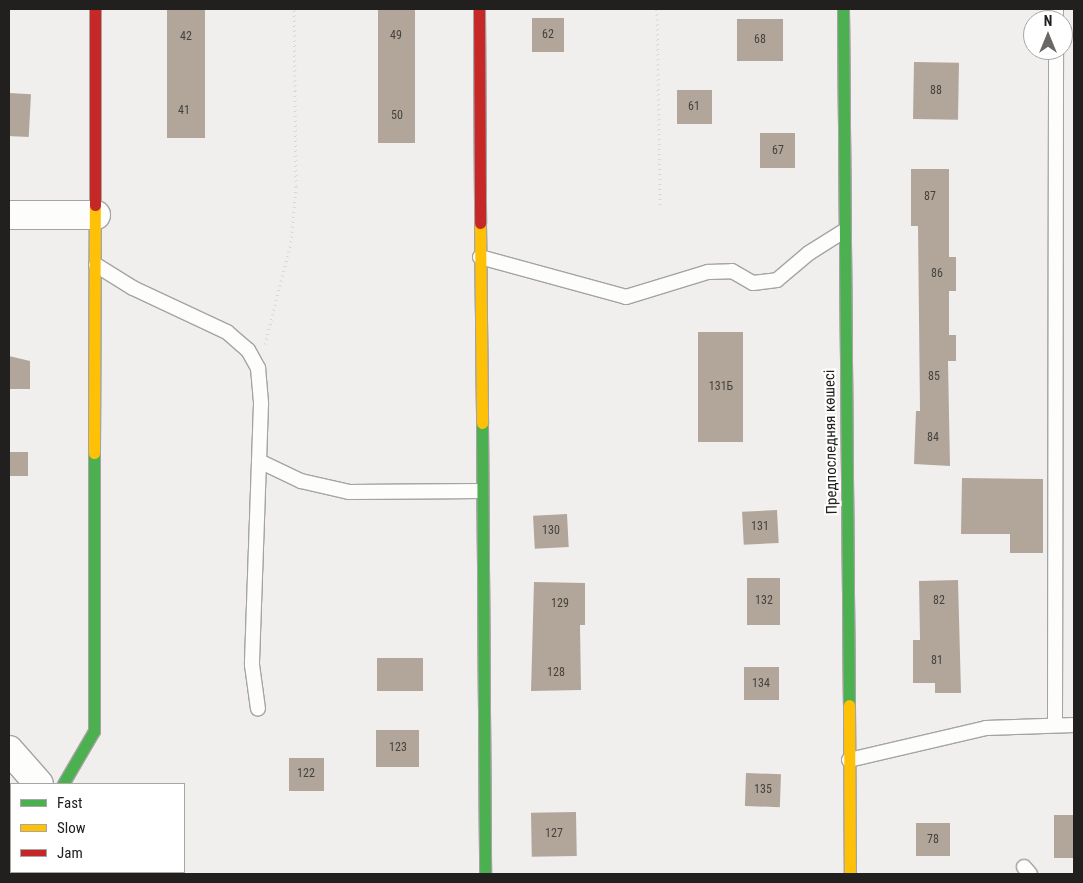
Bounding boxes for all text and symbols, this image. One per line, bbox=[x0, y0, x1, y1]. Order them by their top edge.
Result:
north arrow bbox=[1023, 10, 1073, 60]
text: N bbox=[1044, 13, 1052, 29]
house number: 62 bbox=[542, 28, 554, 42]
house number: 49 bbox=[390, 29, 402, 43]
house number: 42 bbox=[180, 30, 192, 44]
house number: 68 bbox=[754, 33, 766, 47]
house number: 88 bbox=[930, 84, 942, 98]
house number: 61 bbox=[688, 100, 700, 114]
house number: 41 bbox=[178, 104, 190, 118]
house number: 50 bbox=[391, 109, 403, 123]
house number: 67 bbox=[772, 144, 784, 158]
house number: 87 bbox=[924, 190, 936, 204]
house number: 86 bbox=[931, 267, 943, 281]
street label: Предпоследняя көшесі bbox=[821, 370, 841, 514]
house number: 85 bbox=[928, 370, 940, 384]
house number: 131Б bbox=[709, 380, 733, 394]
house number: 84 bbox=[927, 431, 939, 445]
house number: 131 bbox=[751, 520, 769, 534]
house number: 130 bbox=[542, 524, 560, 538]
house number: 132 bbox=[755, 594, 773, 608]
house number: 82 bbox=[933, 594, 945, 608]
house number: 129 bbox=[551, 597, 569, 611]
house number: 81 bbox=[931, 654, 943, 668]
house number: 128 bbox=[547, 666, 565, 680]
house number: 134 bbox=[752, 677, 770, 691]
house number: 123 bbox=[389, 741, 407, 755]
house number: 122 bbox=[297, 767, 315, 781]
legend bbox=[10, 783, 185, 873]
house number: 135 bbox=[754, 783, 772, 797]
text: Fast bbox=[57, 794, 82, 812]
text: Slow bbox=[57, 819, 86, 837]
house number: 127 bbox=[545, 827, 563, 841]
house number: 78 bbox=[927, 833, 939, 847]
text: Jam bbox=[57, 844, 83, 862]

